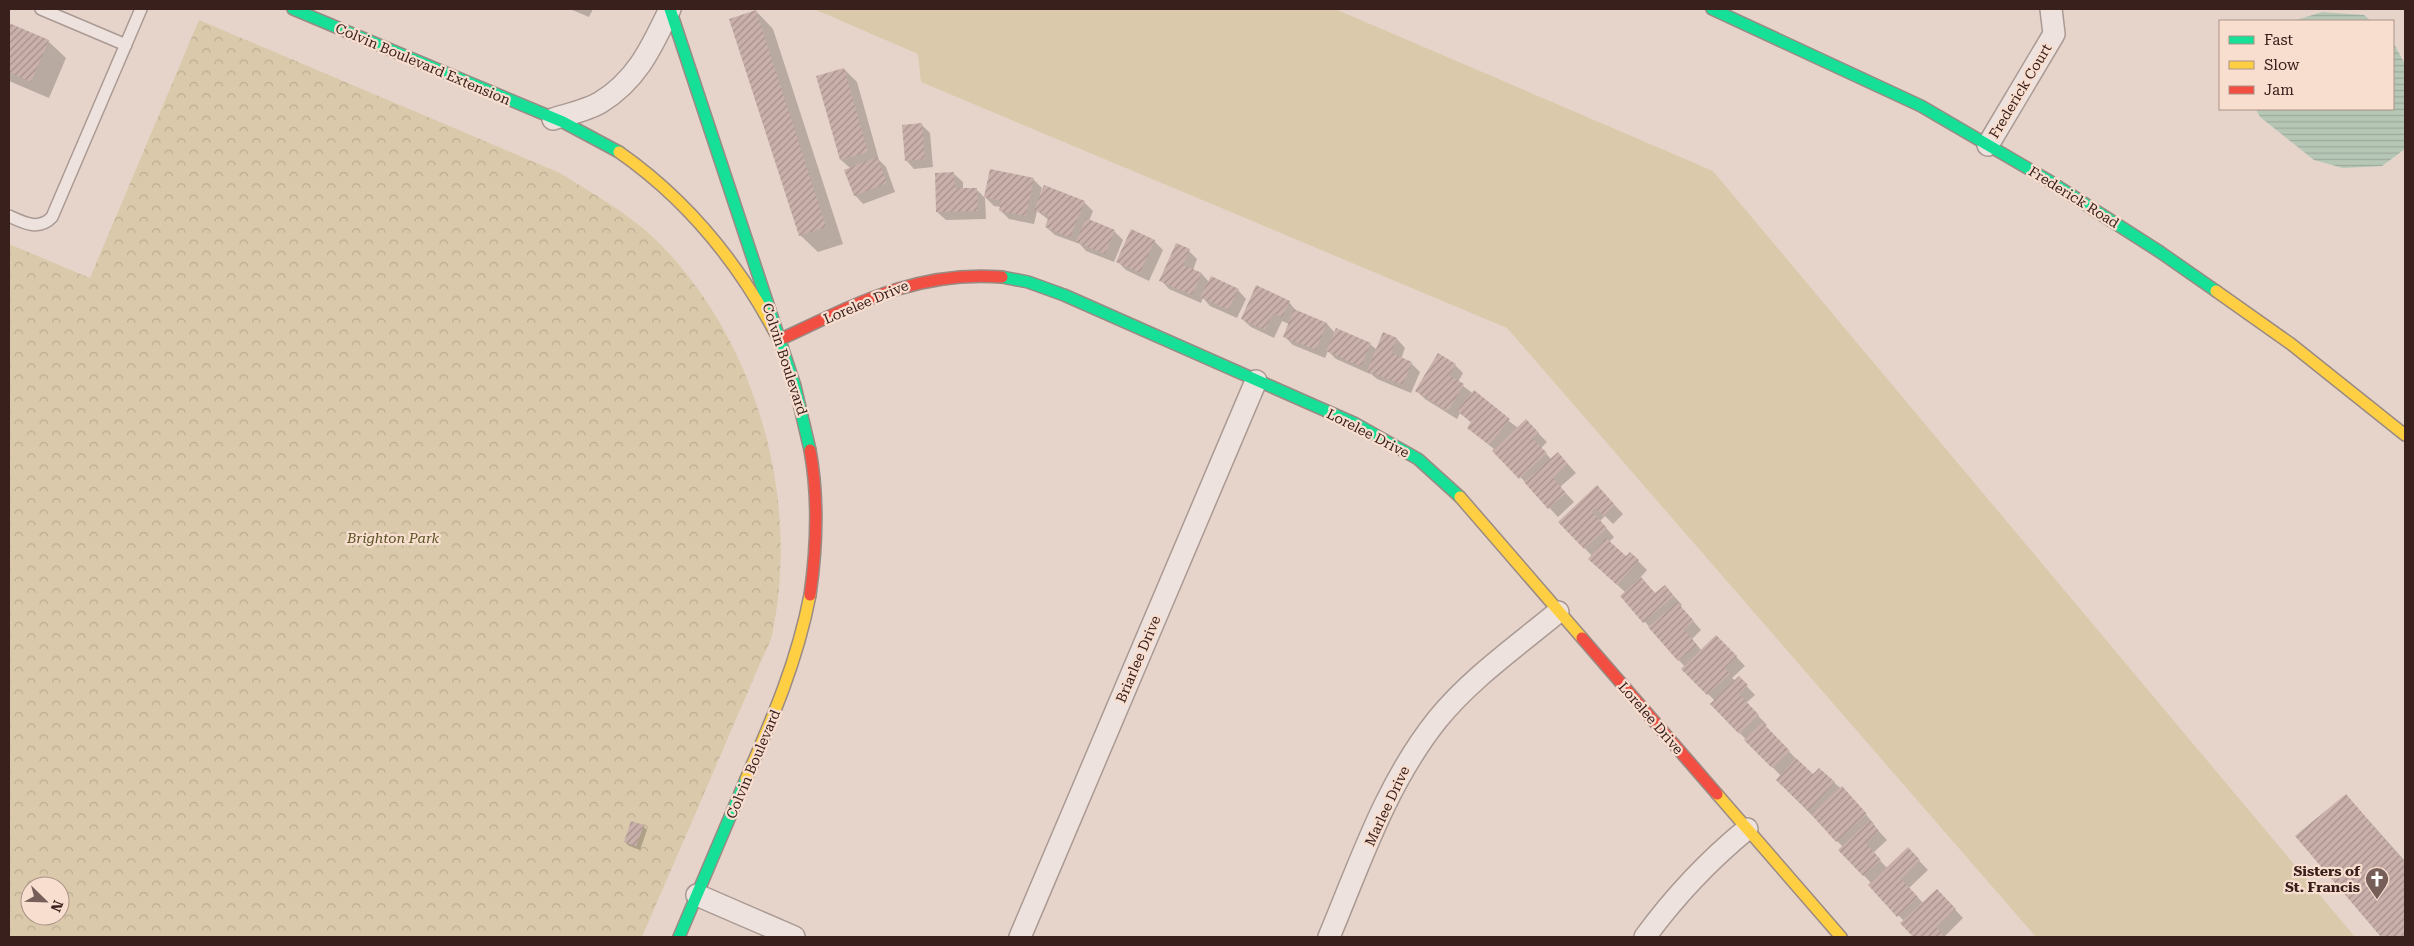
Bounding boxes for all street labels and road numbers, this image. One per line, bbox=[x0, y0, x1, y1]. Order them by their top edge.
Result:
street label: Colvin Boulevard Extension bbox=[333, 20, 513, 108]
street label: Frederick Court bbox=[1985, 41, 2055, 141]
street label: Frederick Road bbox=[2026, 163, 2122, 231]
street label: Lorelee Drive bbox=[821, 277, 911, 327]
street label: Colvin Boulevard bbox=[759, 301, 811, 417]
street label: Lorelee Drive bbox=[1324, 405, 1412, 461]
street label: Briarlee Drive bbox=[1113, 613, 1164, 705]
street label: Lorelee Drive bbox=[1615, 679, 1687, 758]
street label: Colvin Boulevard bbox=[723, 707, 783, 821]
street label: Marlee Drive bbox=[1361, 763, 1413, 849]

